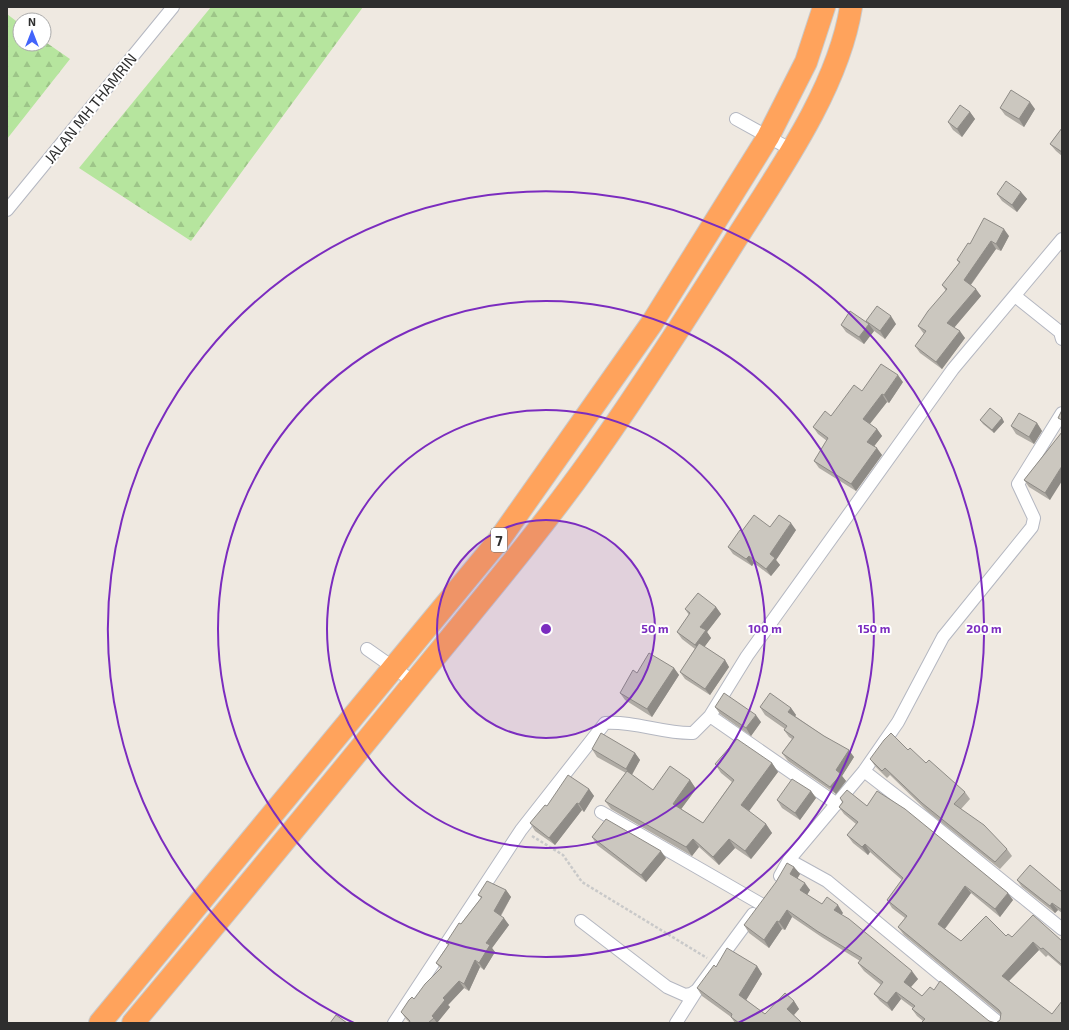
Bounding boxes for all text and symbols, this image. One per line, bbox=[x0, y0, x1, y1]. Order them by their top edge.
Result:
north arrow bbox=[12, 12, 52, 52]
text: N bbox=[28, 15, 36, 28]
street label: JALAN MH THAMRIN bbox=[40, 49, 140, 167]
road number: 7 bbox=[491, 528, 507, 552]
text: 50 m bbox=[641, 621, 669, 635]
text: 100 m bbox=[748, 621, 782, 635]
text: 150 m bbox=[858, 621, 890, 635]
text: 200 m bbox=[966, 621, 1002, 635]
centre of rings bbox=[539, 622, 553, 636]

